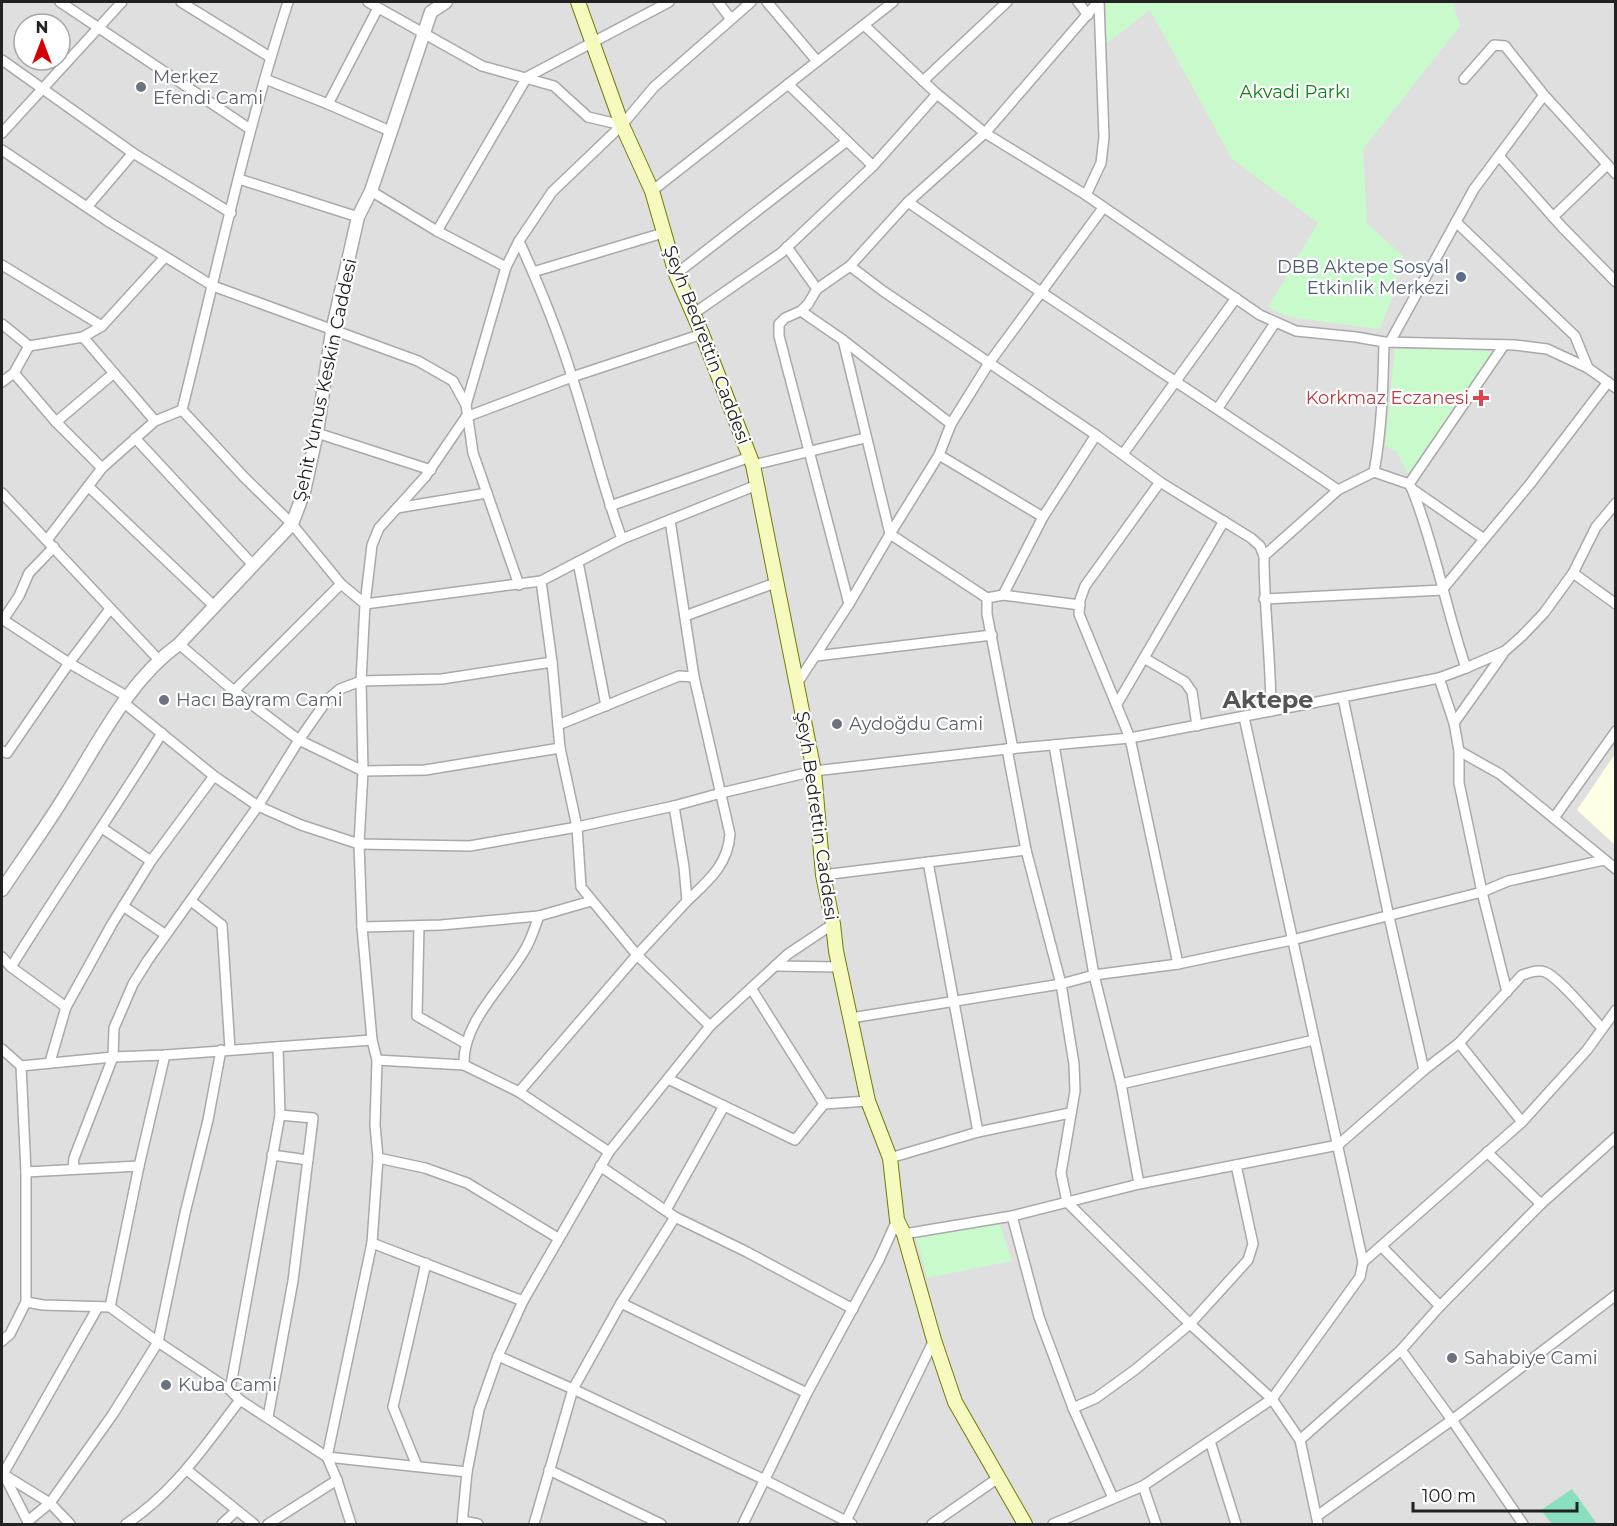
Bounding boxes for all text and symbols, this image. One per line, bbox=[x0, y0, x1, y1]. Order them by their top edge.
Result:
north arrow bbox=[12, 12, 72, 72]
text: N bbox=[36, 18, 48, 37]
place label: Merkez Efendi Cami bbox=[153, 66, 263, 109]
marker: Merkez Efendi Cami bbox=[134, 80, 148, 94]
park label: Akvadi Parkı bbox=[1240, 81, 1350, 103]
street label: Şeyh Bedrettin Caddesi bbox=[659, 242, 755, 448]
street label: Şehit Yunus Keskin Caddesi bbox=[288, 256, 362, 504]
place label: DBB Aktepe Sosyal Etkinlik Merkezi bbox=[1277, 256, 1449, 299]
marker: DBB Aktepe Sosyal Etkinlik Merkezi bbox=[1454, 270, 1468, 284]
place label: Korkmaz Eczanesi bbox=[1306, 387, 1469, 409]
marker: Korkmaz Eczanesi bbox=[1474, 391, 1488, 405]
district label: Aktepe bbox=[1222, 685, 1314, 714]
place label: Hacı Bayram Cami bbox=[176, 689, 343, 711]
marker: Hacı Bayram Cami bbox=[157, 693, 171, 707]
street label: Şeyh Bedrettin Caddesi bbox=[791, 710, 843, 922]
place label: Aydoğdu Cami bbox=[849, 713, 983, 735]
marker: Aydoğdu Cami bbox=[830, 717, 844, 731]
place label: Sahabiye Cami bbox=[1464, 1347, 1598, 1369]
marker: Sahabiye Cami bbox=[1445, 1351, 1459, 1365]
place label: Kuba Cami bbox=[178, 1374, 277, 1396]
marker: Kuba Cami bbox=[159, 1378, 173, 1392]
scale bar bbox=[1413, 1475, 1576, 1513]
text: 100 m bbox=[1422, 1485, 1476, 1507]

